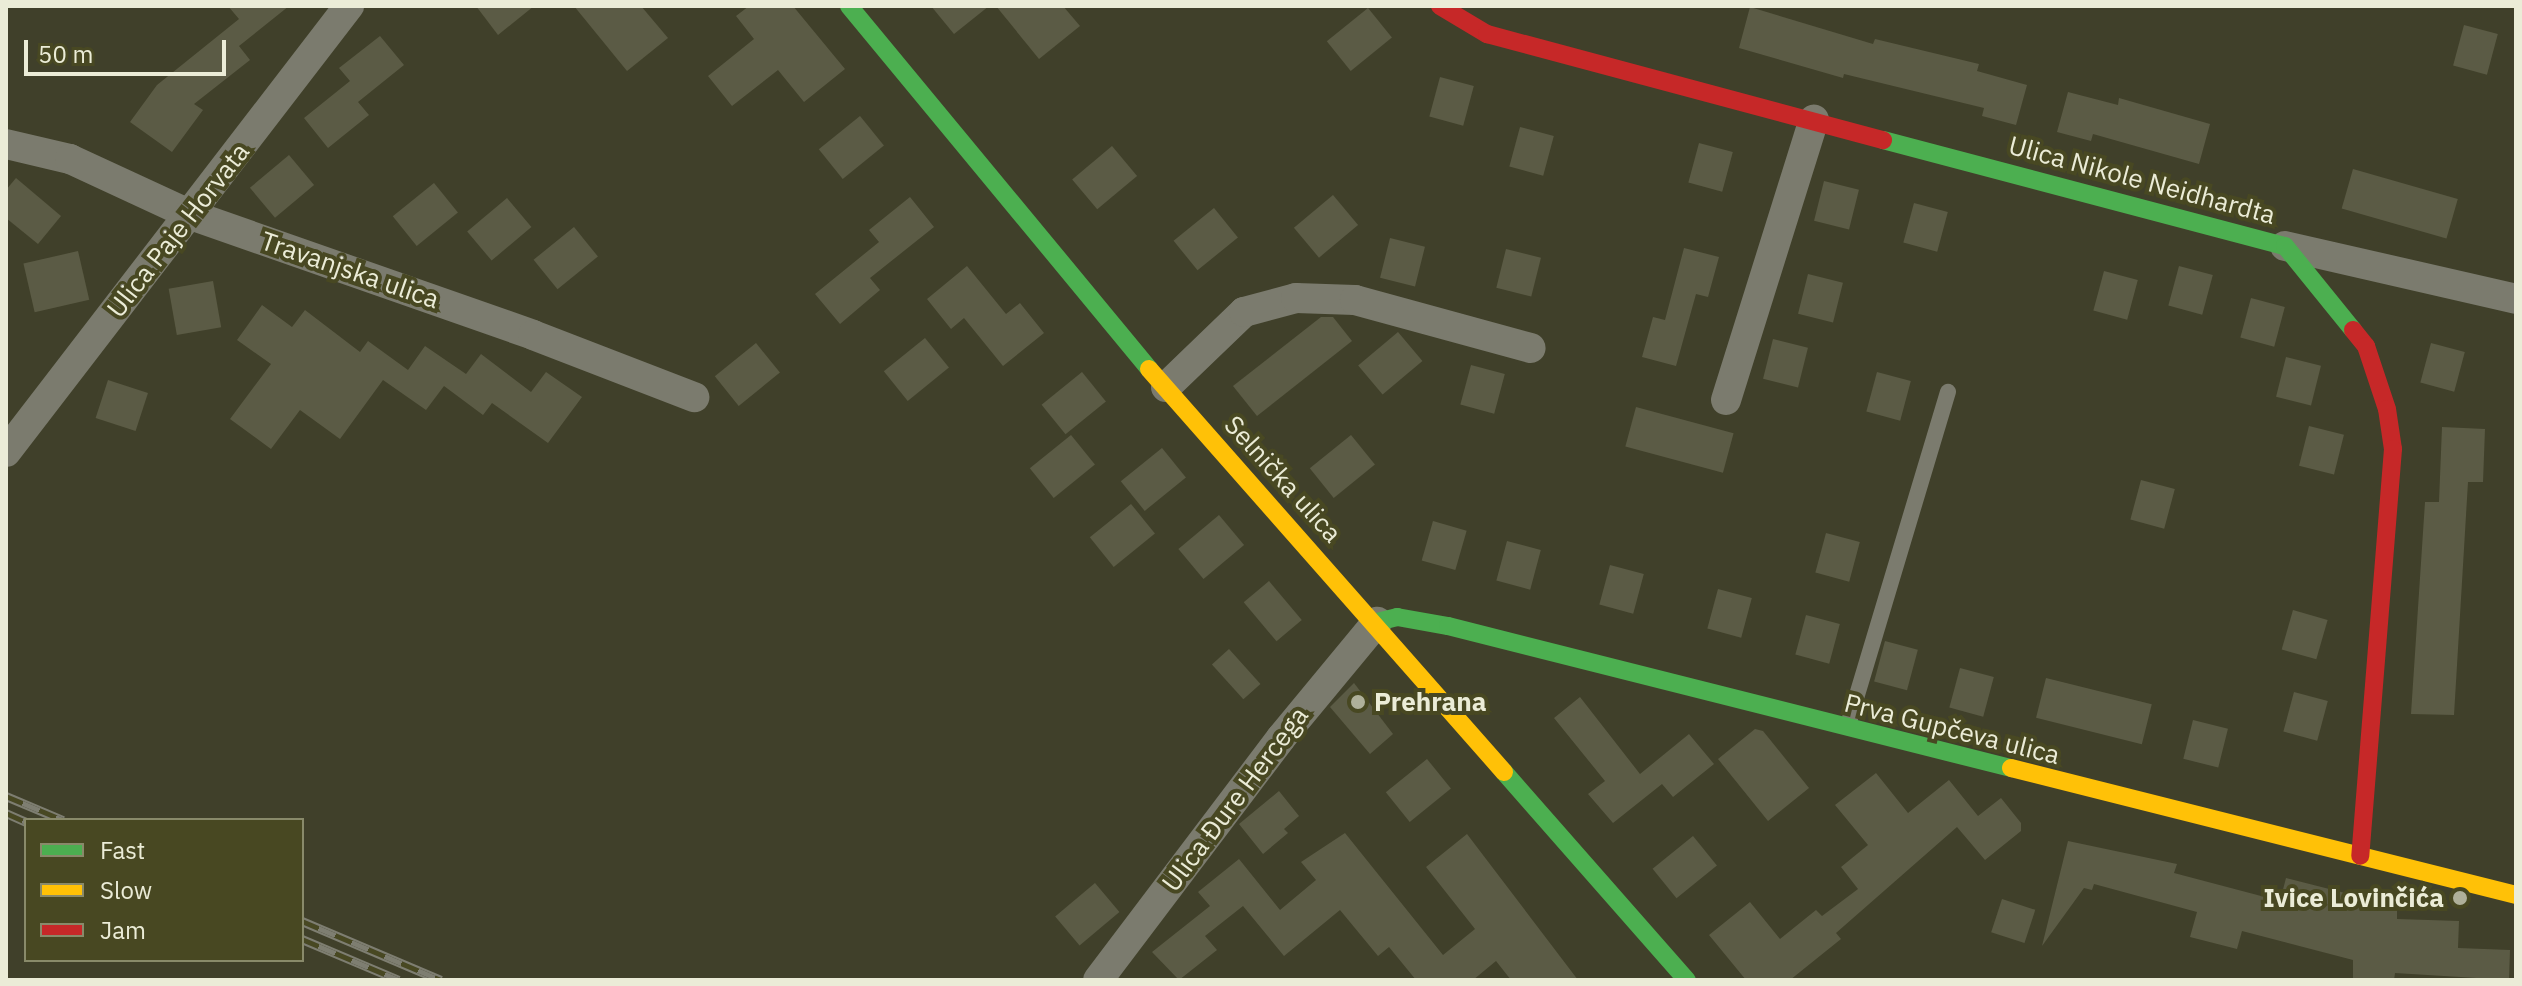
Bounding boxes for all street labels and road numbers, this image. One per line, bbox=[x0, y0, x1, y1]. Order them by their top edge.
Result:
street label: Ulica Nikole Neidhardta bbox=[2005, 129, 2279, 231]
street label: Ulica Paje Horvata bbox=[100, 137, 256, 323]
street label: Travanjska ulica bbox=[257, 225, 443, 315]
street label: Selnička ulica bbox=[1218, 409, 1348, 549]
street label: Prva Gupčeva ulica bbox=[1841, 687, 2063, 771]
street label: Ulica Đure Hercega bbox=[1155, 700, 1315, 898]

